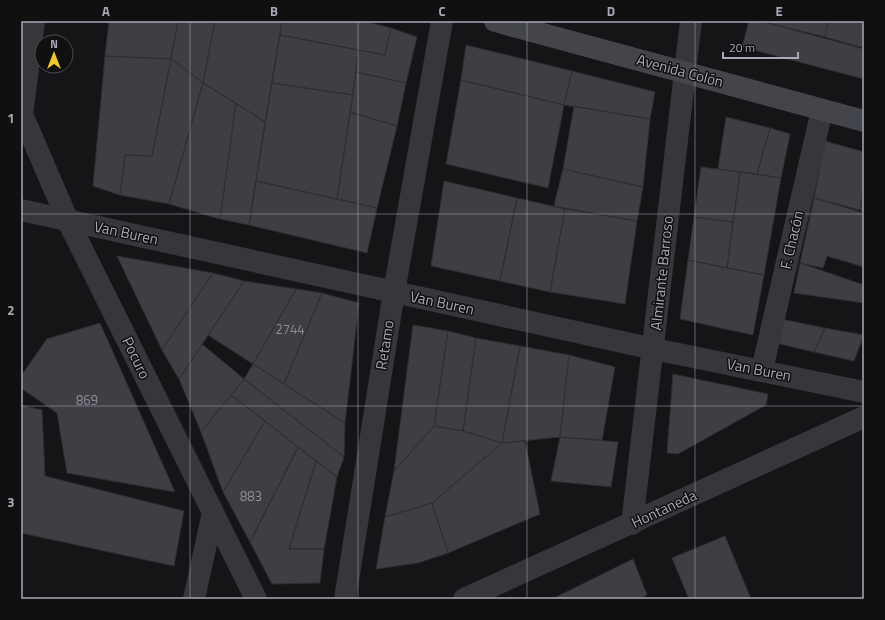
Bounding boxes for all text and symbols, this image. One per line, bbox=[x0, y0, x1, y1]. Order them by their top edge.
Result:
text: A bbox=[102, 1, 110, 21]
text: B bbox=[270, 1, 278, 21]
text: C bbox=[438, 1, 446, 21]
text: D bbox=[607, 1, 615, 21]
text: E bbox=[775, 1, 783, 21]
north arrow bbox=[34, 34, 74, 74]
scale bar bbox=[723, 34, 798, 60]
text: N bbox=[50, 36, 58, 52]
text: 20 m bbox=[729, 38, 755, 57]
street label: Avenida Colón bbox=[634, 48, 726, 93]
text: 1 bbox=[7, 108, 15, 128]
street label: F. Chacón bbox=[774, 208, 809, 271]
street label: Van Buren bbox=[92, 214, 160, 251]
street label: Almirante Barroso bbox=[644, 215, 679, 331]
street label: Van Buren bbox=[408, 284, 476, 321]
text: 2 bbox=[7, 300, 15, 320]
street label: Retamo bbox=[369, 318, 400, 371]
house number: 2744 bbox=[275, 319, 305, 339]
street label: Pocuro bbox=[116, 333, 157, 383]
street label: Van Buren bbox=[725, 352, 793, 387]
house number: 869 bbox=[76, 390, 98, 410]
street label: Hontaneda bbox=[627, 483, 701, 534]
house number: 883 bbox=[240, 486, 262, 506]
text: 3 bbox=[7, 492, 15, 512]

